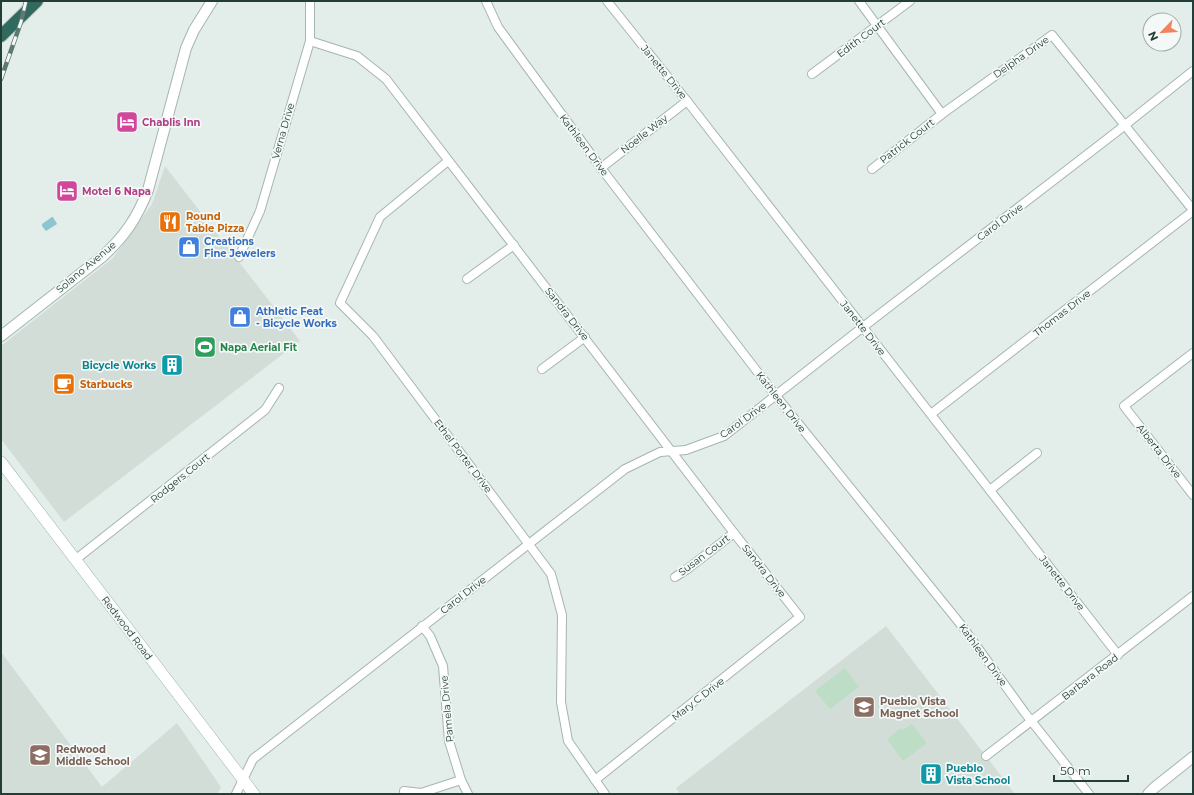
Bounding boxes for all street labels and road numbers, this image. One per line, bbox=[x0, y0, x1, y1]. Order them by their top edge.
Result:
street label: Edith Court bbox=[834, 16, 888, 60]
street label: Delpha Drive bbox=[991, 33, 1051, 81]
street label: Janette Drive bbox=[637, 41, 690, 102]
street label: Verna Drive bbox=[269, 101, 297, 161]
street label: Noelle Way bbox=[618, 111, 671, 156]
street label: Kathleen Drive bbox=[557, 112, 611, 178]
street label: Patrick Court bbox=[877, 116, 937, 166]
street label: Carol Drive bbox=[974, 200, 1026, 244]
street label: Solano Avenue bbox=[53, 238, 119, 296]
street label: Sandra Drive bbox=[542, 285, 592, 343]
street label: Thomas Drive bbox=[1031, 287, 1093, 339]
street label: Janette Drive bbox=[837, 297, 889, 358]
street label: Kathleen Drive bbox=[753, 369, 809, 435]
street label: Carol Drive bbox=[717, 399, 769, 441]
street label: Ethel Porter Drive bbox=[431, 417, 495, 495]
street label: Alberta Drive bbox=[1134, 421, 1184, 481]
street label: Rodgers Court bbox=[148, 450, 212, 506]
street label: Susan Court bbox=[676, 531, 732, 579]
street label: Sandra Drive bbox=[739, 542, 789, 600]
street label: Janette Drive bbox=[1036, 552, 1088, 613]
street label: Carol Drive bbox=[437, 573, 489, 617]
street label: Redwood Road bbox=[99, 593, 155, 663]
street label: Kathleen Drive bbox=[956, 621, 1010, 689]
street label: Barbara Road bbox=[1059, 651, 1121, 703]
street label: Mary C Drive bbox=[669, 674, 727, 724]
street label: Pamela Drive bbox=[438, 675, 456, 743]

